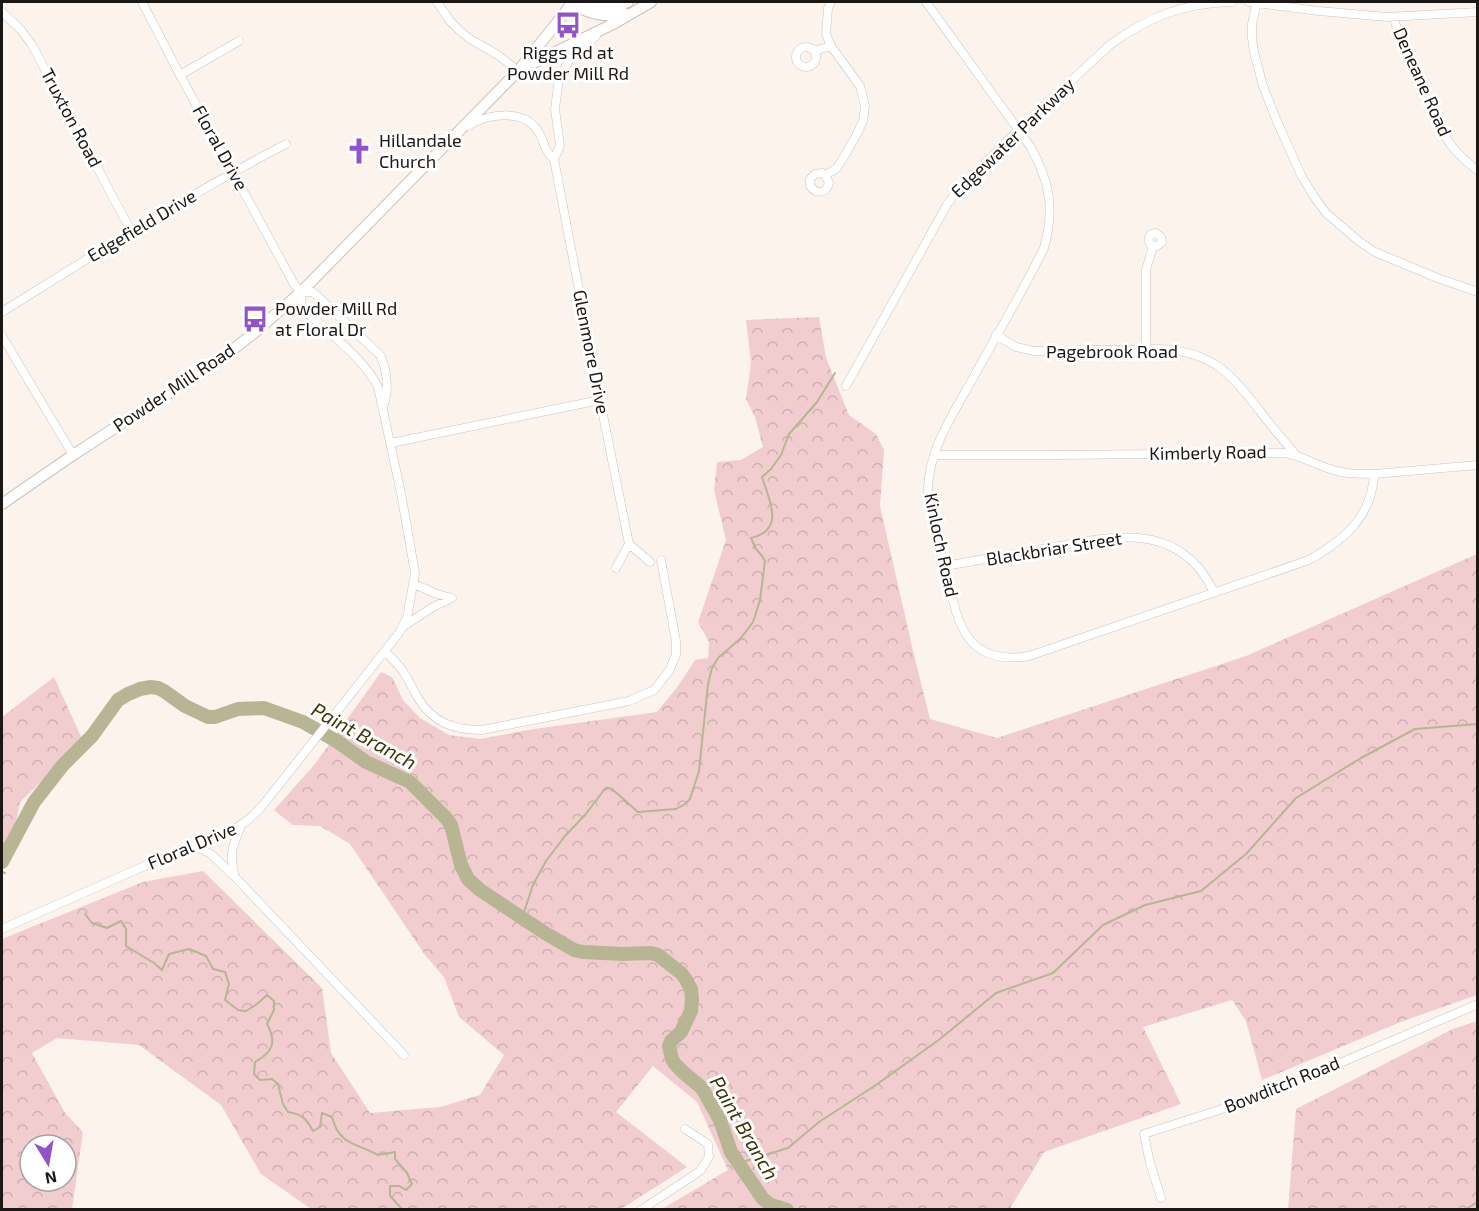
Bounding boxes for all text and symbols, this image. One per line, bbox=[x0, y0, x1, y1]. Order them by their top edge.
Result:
bus stop icon: Riggs Rd at Powder Mill Rd bbox=[553, 10, 583, 40]
street label: Deneane Road bbox=[1389, 24, 1457, 140]
place label: Riggs Rd at Powder Mill Rd bbox=[507, 41, 629, 84]
street label: Truxton Road bbox=[37, 64, 107, 171]
street label: Edgewater Parkway bbox=[946, 72, 1079, 202]
street label: Floral Drive bbox=[188, 101, 253, 194]
place label: Hillandale Church bbox=[379, 129, 462, 172]
church icon: Hillandale Church bbox=[344, 136, 374, 166]
street label: Edgefield Drive bbox=[83, 184, 200, 266]
street label: Glenmore Drive bbox=[569, 288, 615, 416]
place label: Powder Mill Rd at Floral Dr bbox=[275, 297, 397, 340]
bus stop icon: Powder Mill Rd at Floral Dr bbox=[240, 304, 270, 334]
street label: Powder Mill Road bbox=[108, 338, 239, 436]
street label: Pagebrook Road bbox=[1046, 340, 1178, 362]
street label: Kimberly Road bbox=[1149, 440, 1267, 464]
street label: Kinloch Road bbox=[920, 491, 964, 599]
street label: Blackbriar Street bbox=[984, 526, 1123, 570]
water label: Paint Branch bbox=[308, 696, 421, 774]
street label: Floral Drive bbox=[144, 817, 239, 874]
street label: Bowditch Road bbox=[1221, 1051, 1343, 1117]
water label: Paint Branch bbox=[705, 1071, 784, 1184]
north arrow bbox=[18, 1133, 78, 1193]
text: N bbox=[43, 1168, 58, 1189]

